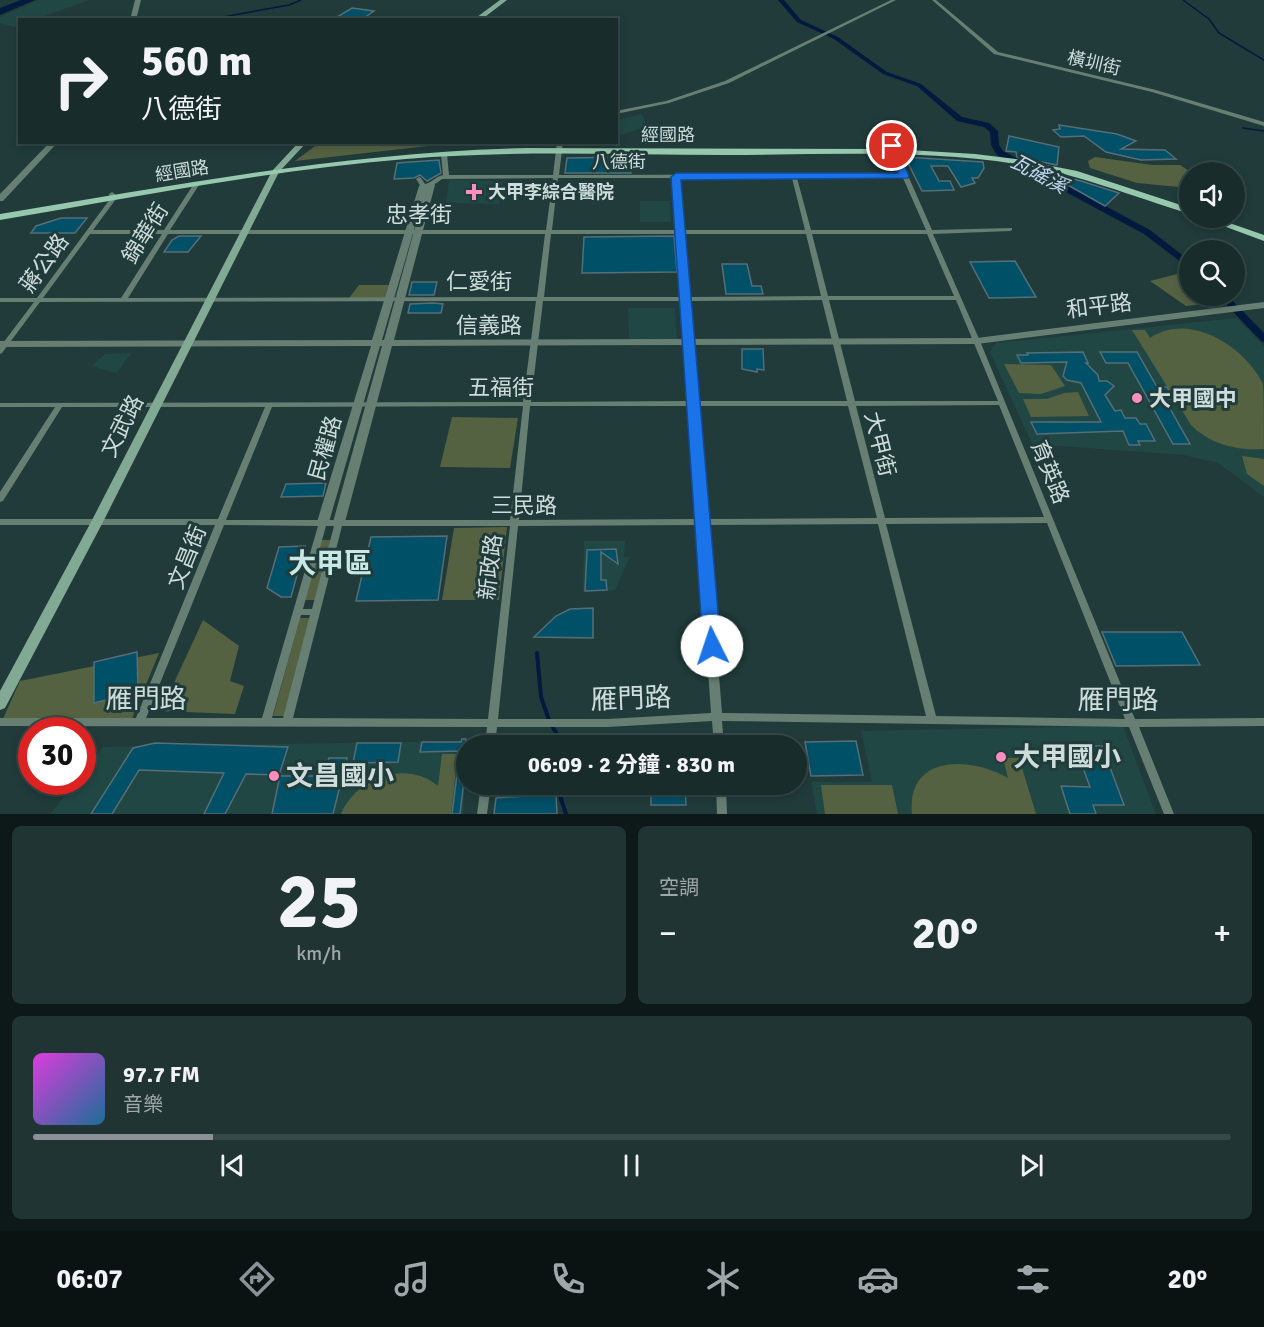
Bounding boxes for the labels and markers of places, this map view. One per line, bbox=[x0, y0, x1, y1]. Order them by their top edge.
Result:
pin bbox=[866, 120, 917, 171]
place label: 大甲李綜合醫院 bbox=[488, 181, 614, 203]
marker: 大甲李綜合醫院 bbox=[465, 183, 483, 201]
place label: 大甲國中 bbox=[1149, 385, 1237, 412]
marker: 大甲國中 bbox=[1130, 391, 1144, 405]
place label: 大甲國小 bbox=[1013, 741, 1121, 774]
marker: 大甲國小 bbox=[994, 750, 1008, 764]
place label: 文昌國小 bbox=[286, 760, 394, 793]
marker: 文昌國小 bbox=[267, 769, 281, 783]

